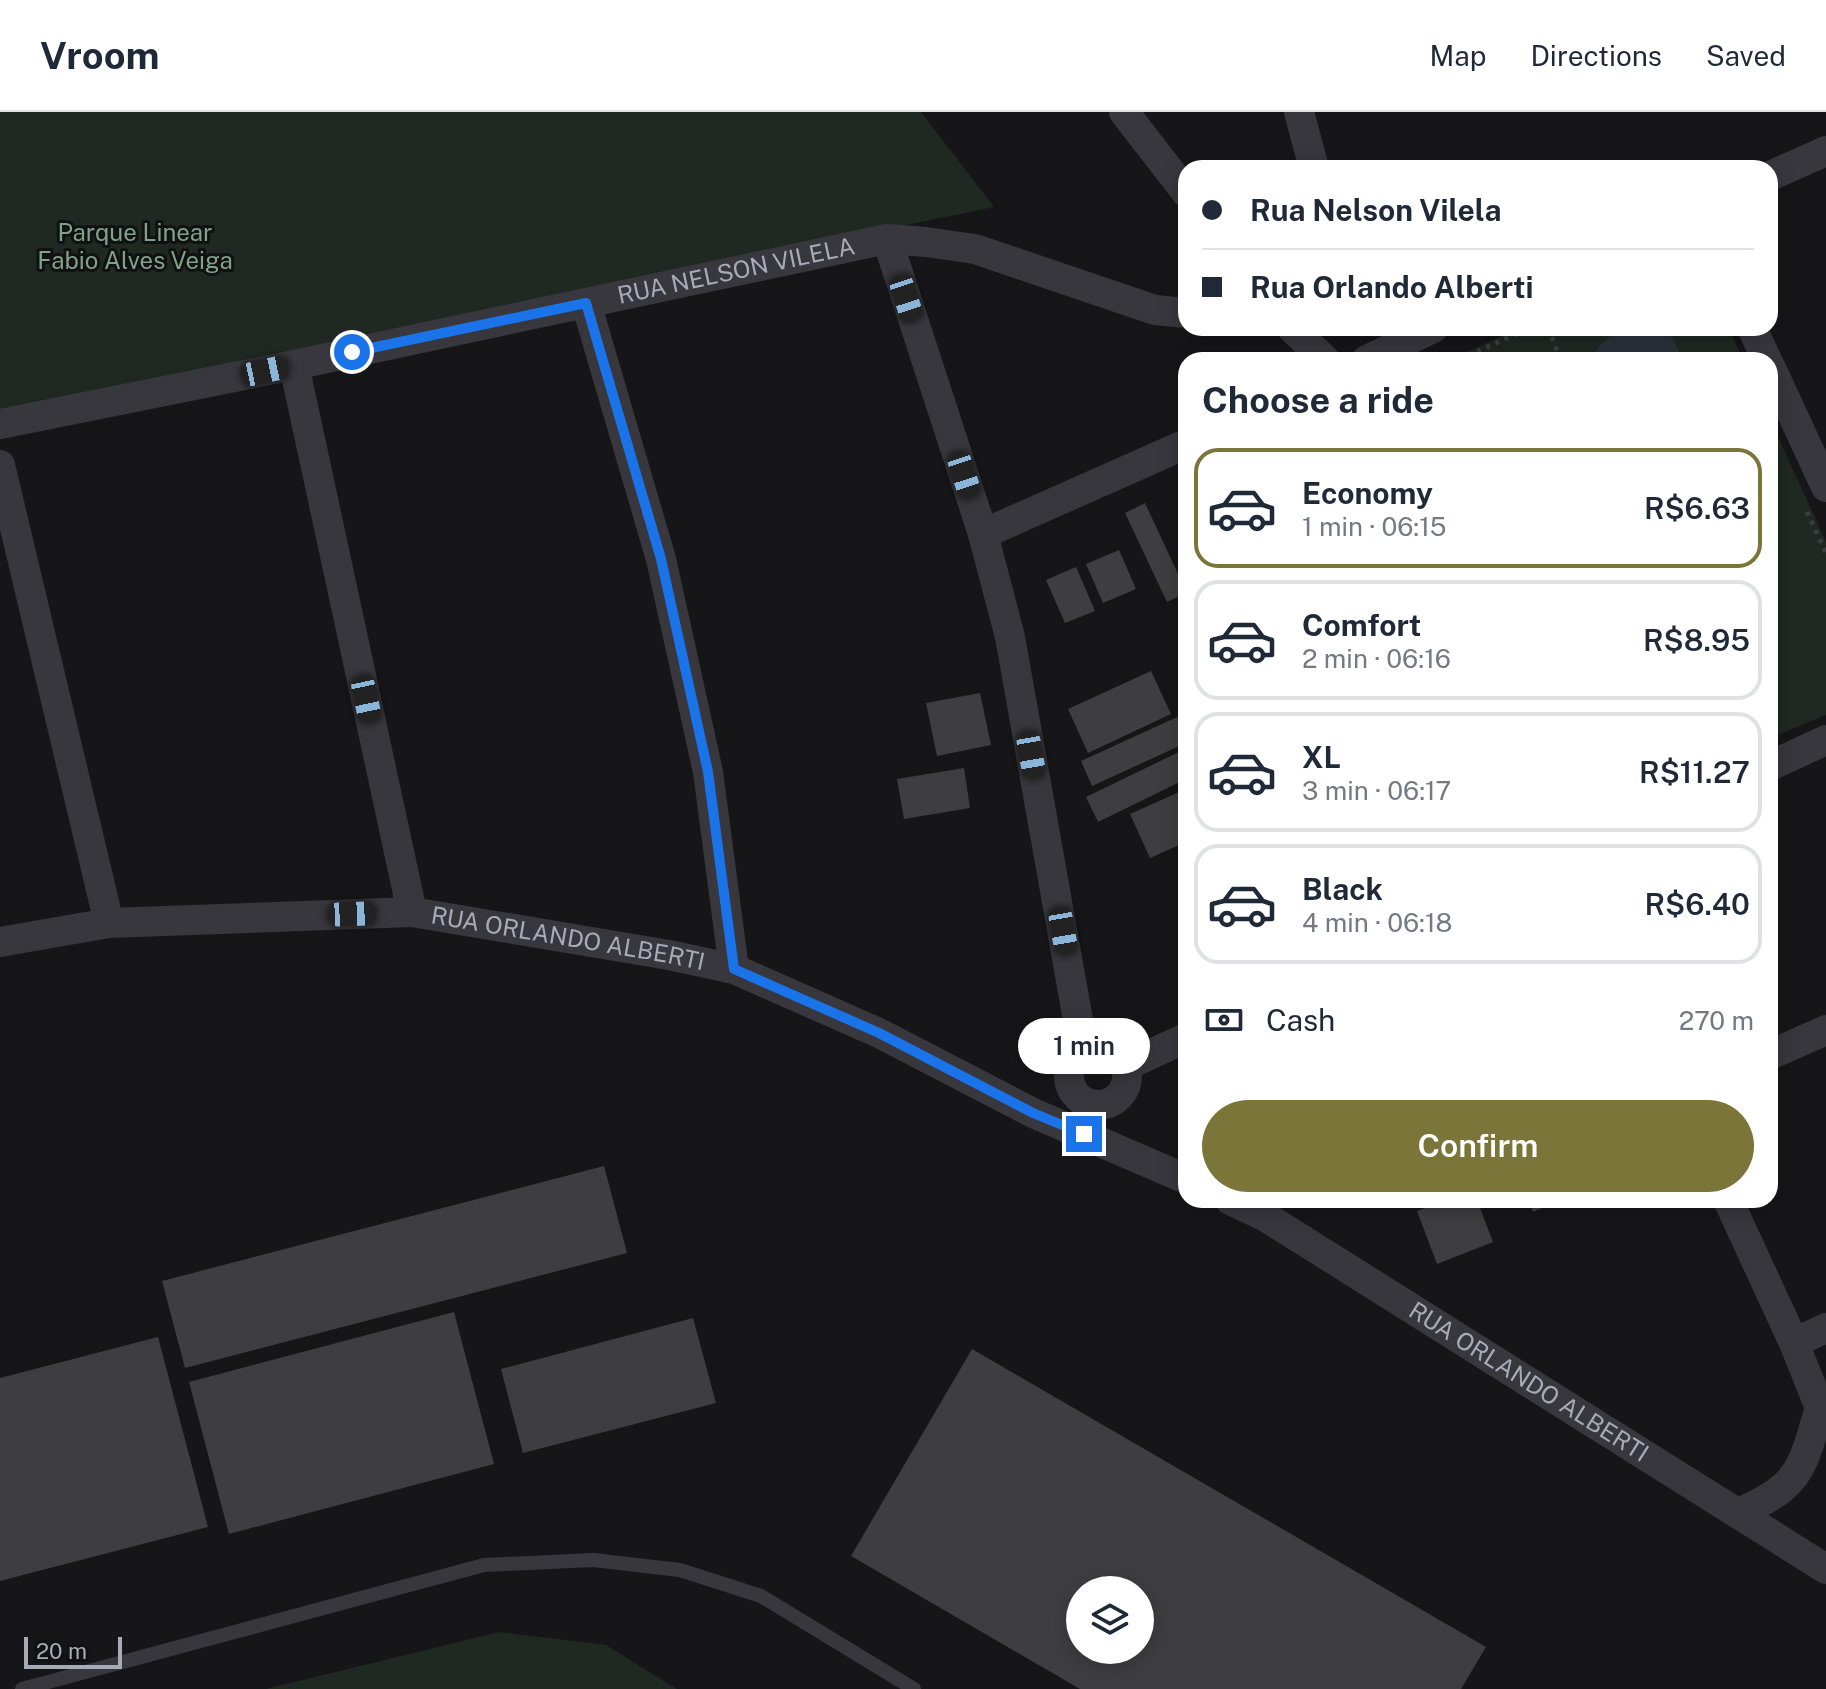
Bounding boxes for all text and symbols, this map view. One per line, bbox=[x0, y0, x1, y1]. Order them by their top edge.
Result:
text: Vroom bbox=[40, 33, 160, 78]
text: Map bbox=[1430, 39, 1486, 72]
text: Directions bbox=[1530, 39, 1662, 72]
text: Saved bbox=[1706, 39, 1786, 72]
text: Rua Nelson Vilela bbox=[1250, 192, 1502, 228]
park label: Parque Linear Fabio Alves Veiga bbox=[37, 218, 233, 274]
street label: RUA NELSON VILELA bbox=[615, 231, 857, 309]
text: Rua Orlando Alberti bbox=[1250, 269, 1534, 305]
car bbox=[887, 271, 925, 325]
route start bbox=[334, 334, 370, 370]
car bbox=[239, 354, 291, 388]
text: Choose a ride bbox=[1202, 379, 1434, 421]
car bbox=[945, 448, 983, 502]
icon: car bbox=[1206, 472, 1278, 544]
text: Economy bbox=[1302, 475, 1433, 511]
text: R$6.63 bbox=[1644, 490, 1750, 526]
text: 1 min · 06:15 bbox=[1302, 511, 1446, 542]
icon: car bbox=[1206, 604, 1278, 676]
text: Comfort bbox=[1302, 607, 1421, 643]
text: R$8.95 bbox=[1643, 622, 1750, 658]
text: 2 min · 06:16 bbox=[1302, 643, 1451, 674]
car bbox=[349, 673, 383, 725]
car bbox=[1015, 729, 1047, 781]
icon: car bbox=[1206, 736, 1278, 808]
text: XL bbox=[1302, 739, 1341, 775]
text: R$11.27 bbox=[1639, 754, 1750, 790]
text: 3 min · 06:17 bbox=[1302, 775, 1451, 806]
icon: car bbox=[1206, 868, 1278, 940]
text: Black bbox=[1302, 871, 1383, 907]
text: R$6.40 bbox=[1644, 886, 1750, 922]
street label: RUA ORLANDO ALBERTI bbox=[429, 900, 708, 975]
car bbox=[328, 901, 376, 927]
car bbox=[1047, 905, 1079, 957]
text: 4 min · 06:18 bbox=[1302, 907, 1452, 938]
icon: cash bbox=[1202, 998, 1246, 1042]
text: Cash bbox=[1266, 1002, 1335, 1038]
text: 270 m bbox=[1679, 1005, 1754, 1036]
callout: 1 min bbox=[1018, 1018, 1150, 1074]
text: 1 min bbox=[1053, 1030, 1115, 1061]
button: Confirm bbox=[1202, 1100, 1754, 1192]
route end bbox=[1066, 1116, 1102, 1152]
street label: RUA ORLANDO ALBERTI bbox=[1404, 1296, 1654, 1467]
map controls bbox=[1066, 1576, 1154, 1664]
button: layers bbox=[1066, 1576, 1154, 1664]
scale bar bbox=[24, 1633, 122, 1669]
text: 20 m bbox=[36, 1638, 87, 1664]

